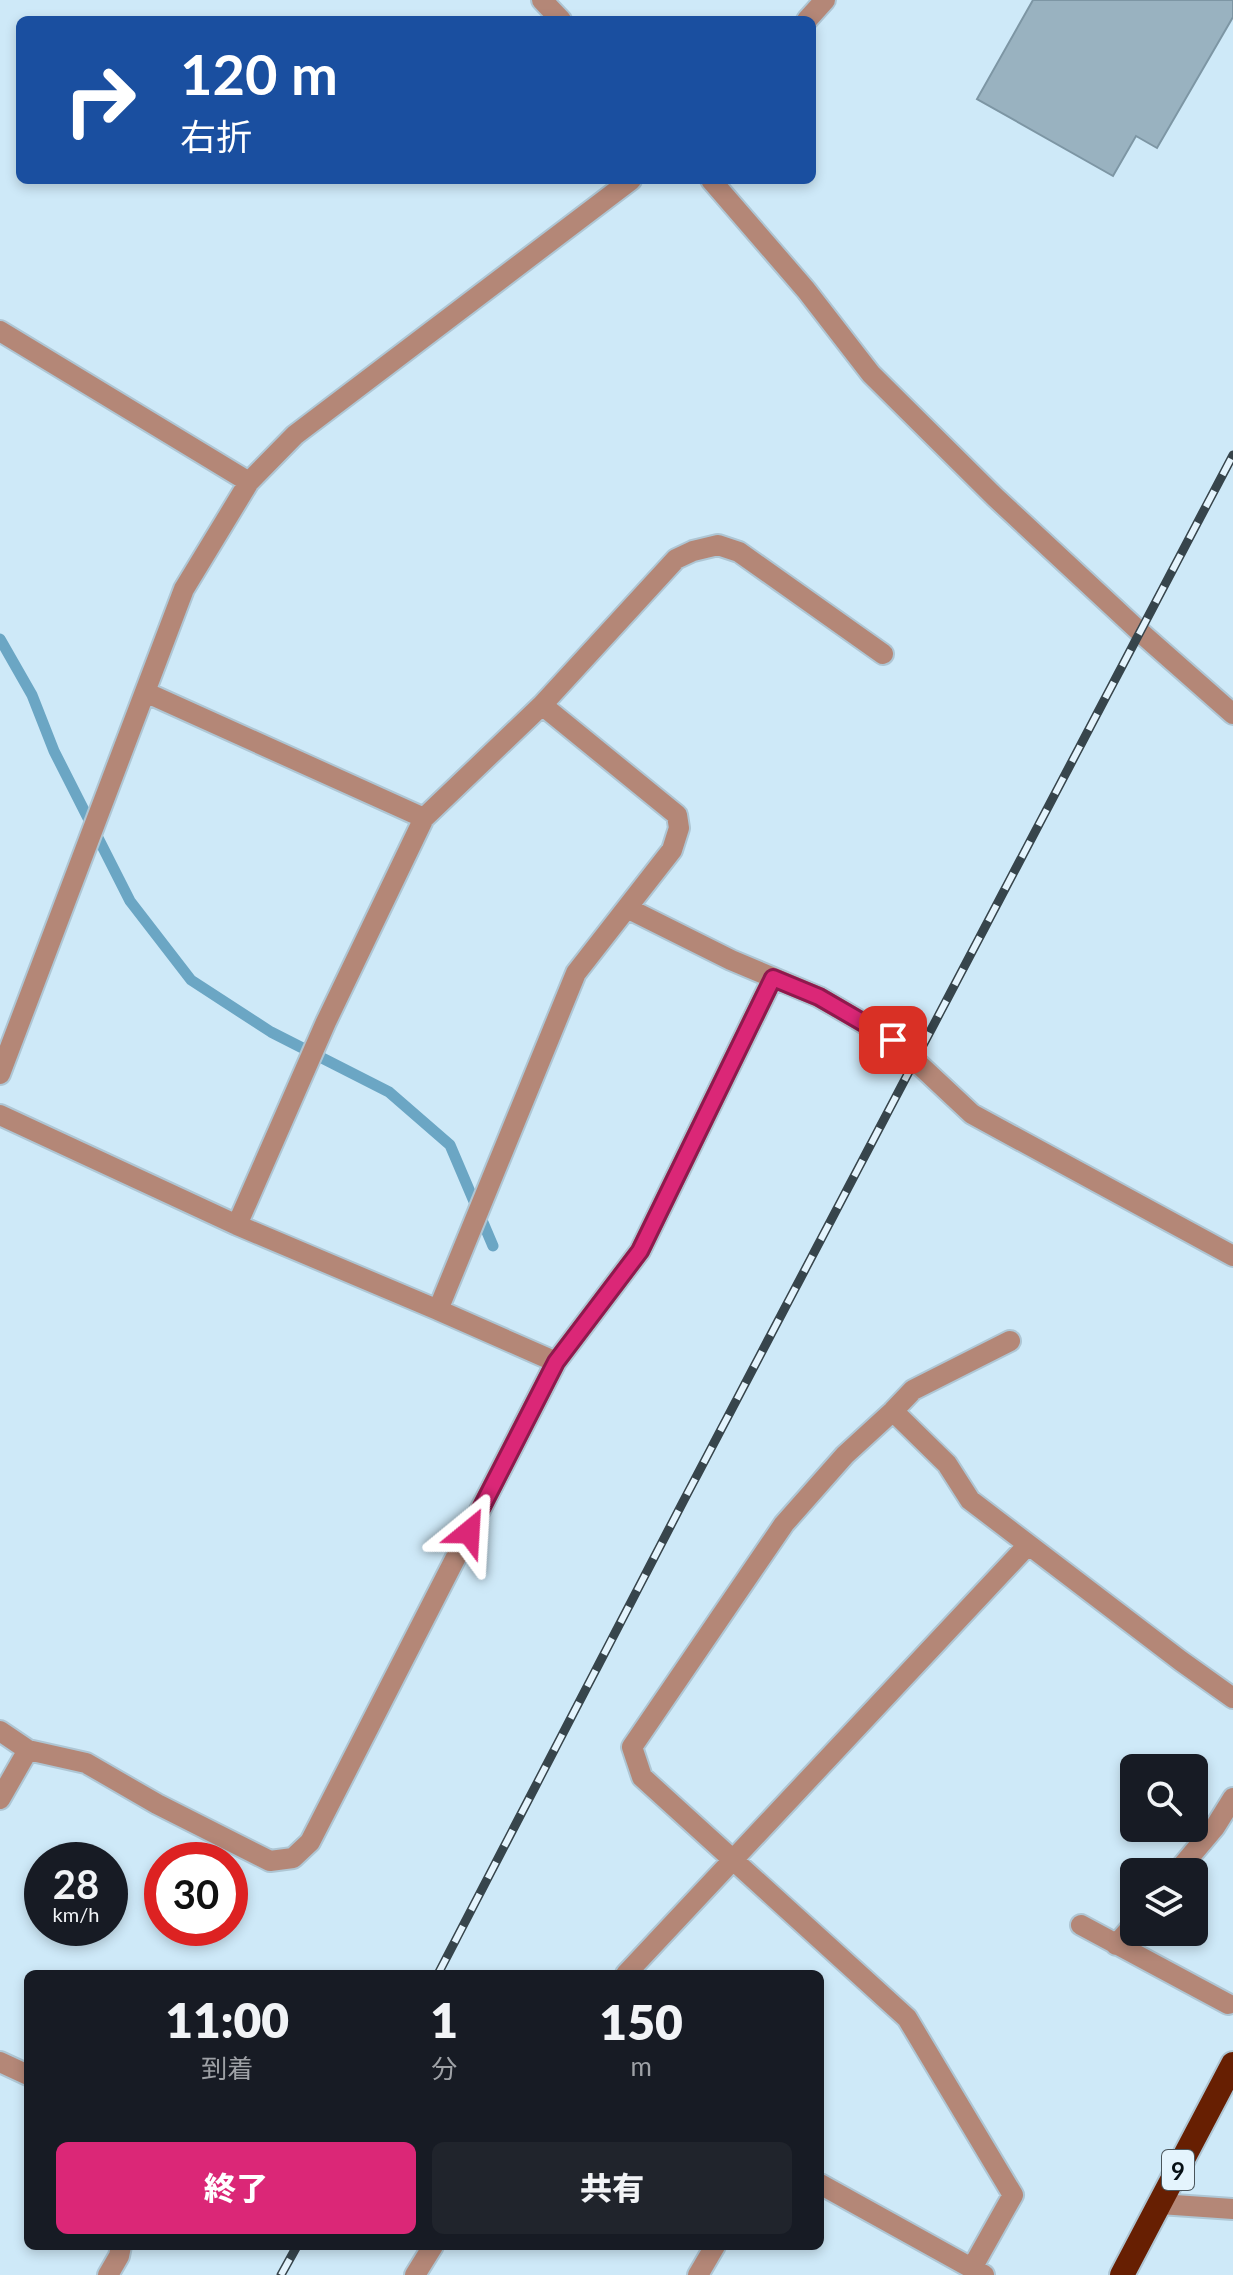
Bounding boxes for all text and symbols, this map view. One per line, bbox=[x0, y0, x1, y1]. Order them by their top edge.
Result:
text: 120 m bbox=[180, 40, 338, 107]
icon: right bbox=[48, 48, 152, 152]
text: 右折 bbox=[180, 114, 252, 158]
pin bbox=[859, 1006, 927, 1074]
icon: arrive bbox=[871, 1018, 915, 1062]
position arrow bbox=[427, 1490, 511, 1574]
map controls bbox=[1120, 1754, 1208, 1946]
button: search bbox=[1120, 1754, 1208, 1842]
speed limit sign: 30 bbox=[144, 1842, 248, 1946]
button: layers bbox=[1120, 1858, 1208, 1946]
text: 28 bbox=[53, 1860, 99, 1908]
text: km/h bbox=[53, 1902, 99, 1926]
text: 11:00 bbox=[165, 1991, 289, 2048]
text: 1 bbox=[430, 1991, 458, 2048]
text: 150 bbox=[599, 1993, 683, 2050]
text: m bbox=[630, 2050, 652, 2082]
text: 到着 bbox=[201, 2052, 253, 2084]
text: 分 bbox=[431, 2052, 457, 2084]
button: 終了 bbox=[56, 2142, 416, 2234]
button: 共有 bbox=[432, 2142, 792, 2234]
road number: 9 bbox=[1162, 2150, 1194, 2190]

